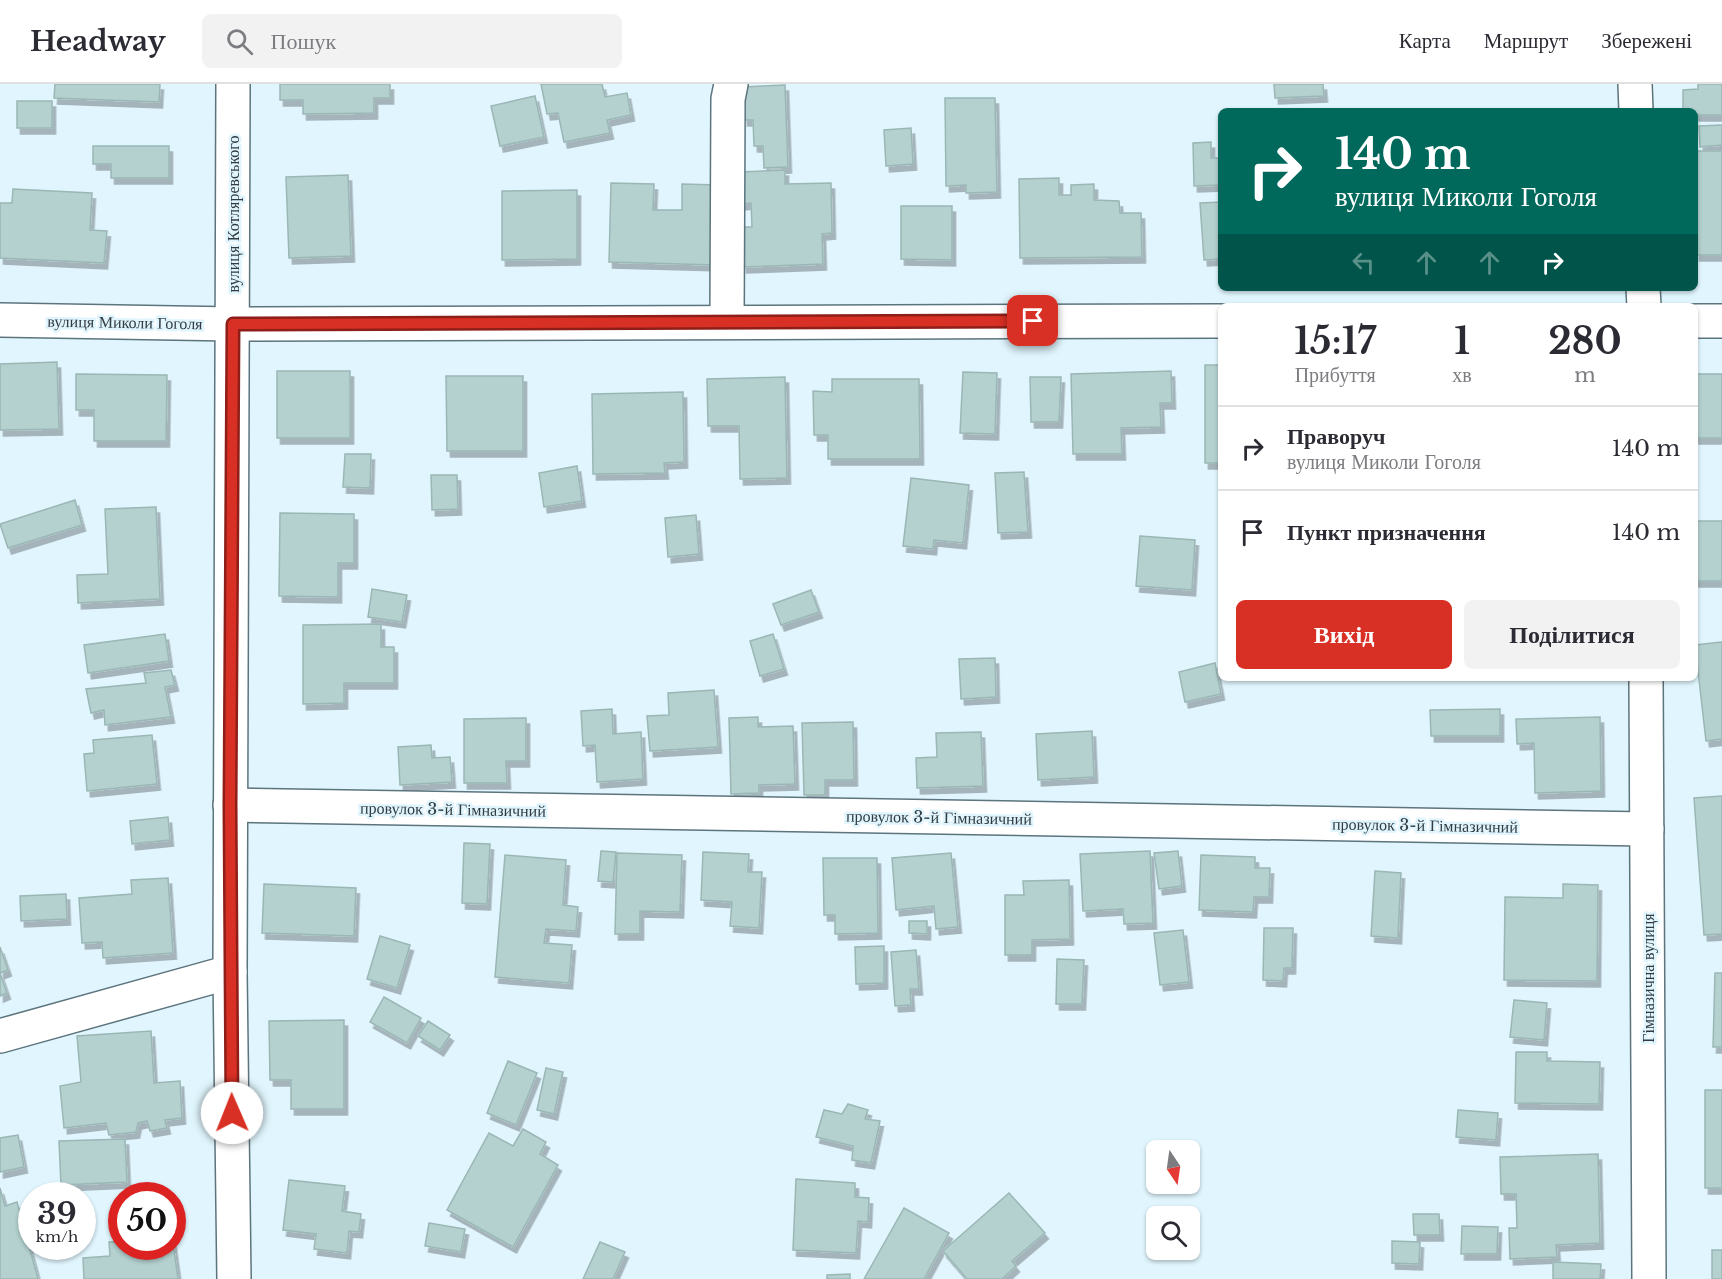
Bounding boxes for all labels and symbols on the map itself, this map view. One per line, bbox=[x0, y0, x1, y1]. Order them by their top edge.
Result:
street label: вулиця Котляревського bbox=[223, 135, 243, 293]
pin bbox=[1007, 295, 1058, 346]
street label: вулиця Миколи Гоголя bbox=[47, 311, 203, 333]
street label: провулок 3-й Гімназичний bbox=[360, 797, 546, 821]
street label: провулок 3-й Гімназичний bbox=[846, 805, 1032, 829]
street label: провулок 3-й Гімназичний bbox=[1332, 813, 1518, 837]
street label: Гімназична вулиця bbox=[1638, 913, 1658, 1043]
position arrow bbox=[200, 1081, 264, 1145]
north arrow bbox=[1146, 1140, 1200, 1194]
speed limit sign: 50 bbox=[108, 1182, 186, 1260]

